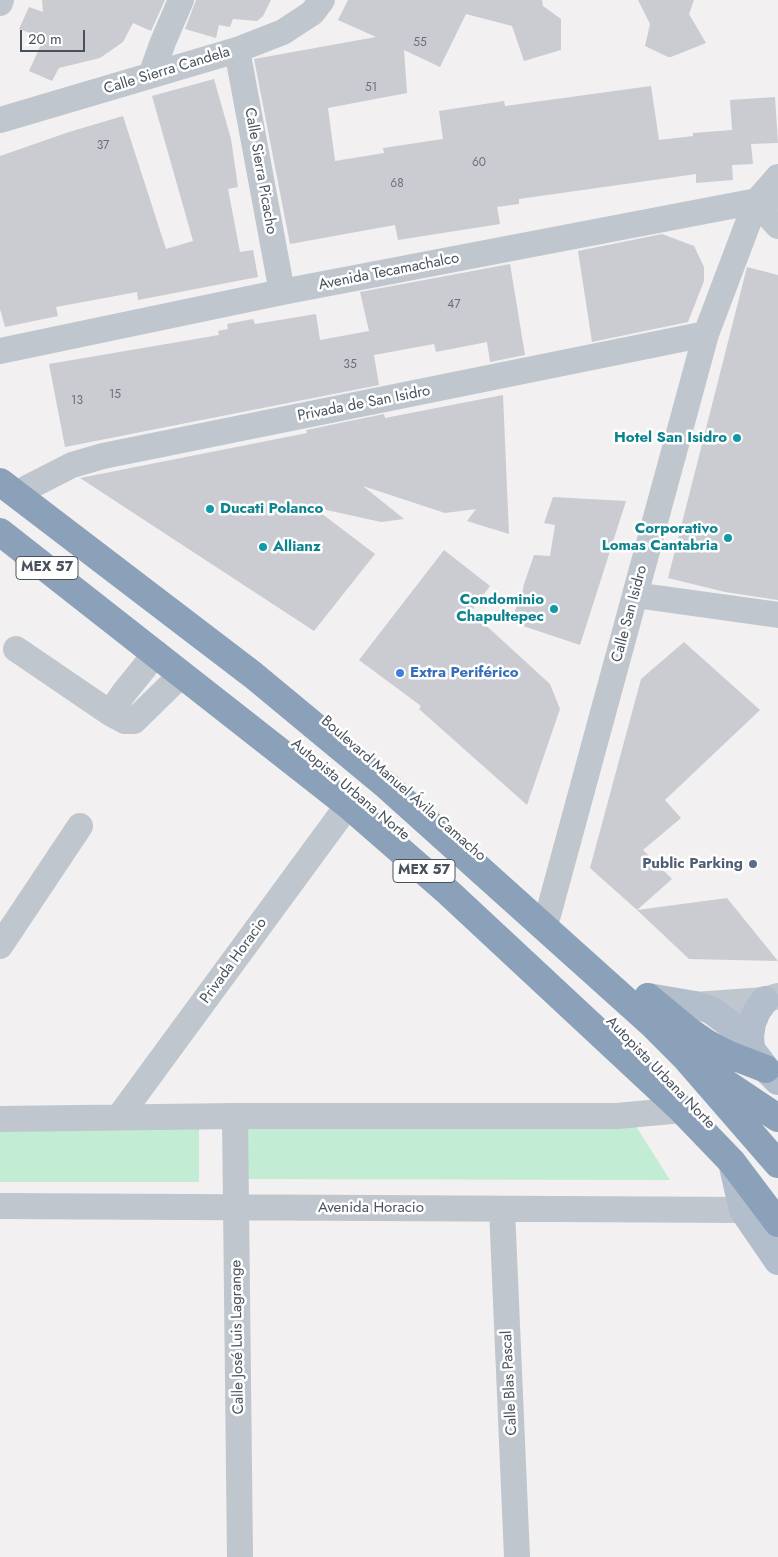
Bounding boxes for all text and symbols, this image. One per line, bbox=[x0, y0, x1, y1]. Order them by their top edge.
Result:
scale bar bbox=[22, 20, 88, 52]
text: 20 m bbox=[28, 28, 62, 50]
house number: 55 bbox=[413, 36, 427, 50]
street label: Calle Sierra Candela bbox=[102, 43, 232, 99]
house number: 51 bbox=[365, 81, 377, 95]
street label: Calle Sierra Picacho bbox=[240, 106, 280, 236]
house number: 37 bbox=[97, 139, 109, 153]
house number: 60 bbox=[472, 156, 486, 170]
house number: 68 bbox=[390, 177, 404, 191]
street label: Avenida Tecamachalco bbox=[317, 250, 461, 294]
house number: 47 bbox=[447, 298, 461, 312]
house number: 35 bbox=[343, 358, 357, 372]
street label: Privada de San Isidro bbox=[296, 382, 432, 426]
house number: 15 bbox=[109, 388, 121, 402]
house number: 13 bbox=[71, 394, 83, 408]
place label: Hotel San Isidro bbox=[614, 429, 727, 447]
marker: Hotel San Isidro bbox=[731, 432, 743, 444]
place label: Ducati Polanco bbox=[220, 500, 323, 518]
marker: Ducati Polanco bbox=[204, 503, 216, 515]
place label: Corporativo Lomas Cantabria bbox=[602, 520, 718, 555]
marker: Corporativo Lomas Cantabria bbox=[722, 532, 734, 544]
place label: Allianz bbox=[273, 538, 321, 556]
marker: Allianz bbox=[257, 541, 269, 553]
road number: MEX 57 bbox=[16, 556, 78, 580]
street label: Calle San Isidro bbox=[608, 564, 652, 664]
place label: Condominio Chapultepec bbox=[456, 591, 544, 626]
marker: Condominio Chapultepec bbox=[548, 603, 560, 615]
place label: Extra Periférico bbox=[410, 664, 519, 682]
marker: Extra Periférico bbox=[394, 667, 406, 679]
street label: Boulevard Manuel Ávila Camacho bbox=[317, 712, 489, 866]
street label: Autopista Urbana Norte bbox=[287, 735, 413, 845]
place label: Public Parking bbox=[642, 855, 743, 873]
marker: Public Parking bbox=[747, 858, 759, 870]
road number: MEX 57 bbox=[393, 859, 455, 882]
street label: Privada Horacio bbox=[197, 915, 271, 1007]
street label: Autopista Urbana Norte bbox=[602, 1013, 718, 1133]
street label: Avenida Horacio bbox=[318, 1199, 424, 1217]
street label: Calle José Luis Lagrange bbox=[228, 1260, 248, 1414]
street label: Calle Blas Pascal bbox=[498, 1330, 522, 1436]

